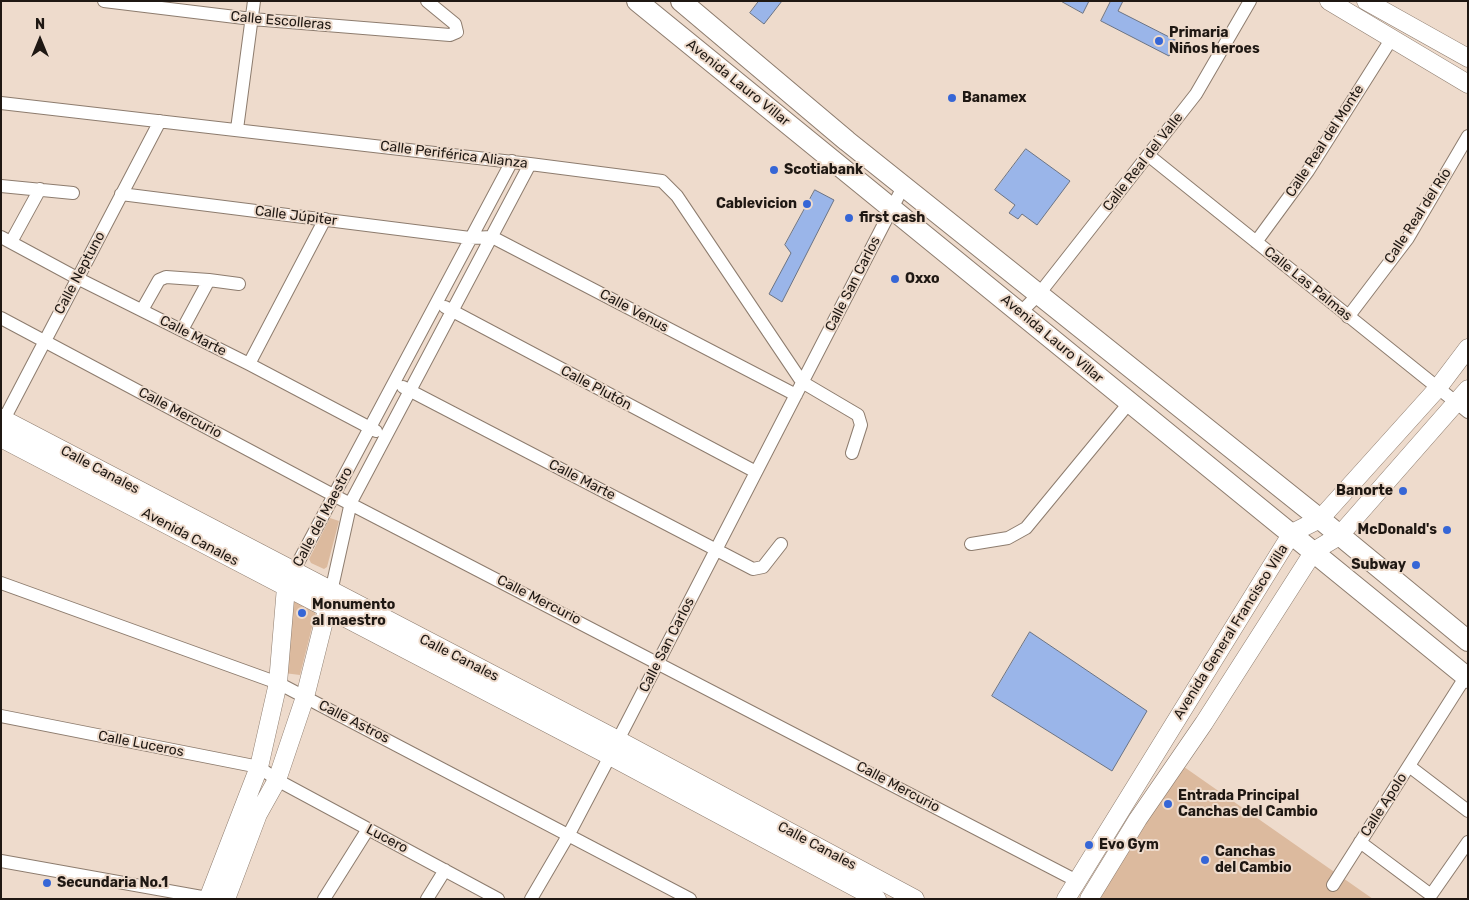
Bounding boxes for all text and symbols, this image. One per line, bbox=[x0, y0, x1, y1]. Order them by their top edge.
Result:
street label: Calle Escolleras bbox=[230, 8, 332, 34]
north arrow bbox=[15, 15, 65, 65]
text: N bbox=[35, 16, 45, 33]
place label: Primaria Niños heroes bbox=[1169, 25, 1260, 58]
marker: Primaria Niños heroes bbox=[1153, 35, 1165, 47]
street label: Avenida Lauro Villar bbox=[683, 36, 793, 130]
street label: Calle Real del Monte bbox=[1282, 82, 1368, 200]
place label: Banamex bbox=[962, 90, 1027, 106]
marker: Banamex bbox=[946, 92, 958, 104]
street label: Calle Real del Valle bbox=[1099, 109, 1187, 215]
street label: Calle Periférica Alianza bbox=[379, 138, 529, 172]
place label: Scotiabank bbox=[784, 162, 863, 178]
marker: Scotiabank bbox=[768, 164, 780, 176]
street label: Calle Real del Río bbox=[1381, 165, 1455, 267]
place label: Cablevicion bbox=[716, 196, 797, 212]
marker: Cablevicion bbox=[801, 198, 813, 210]
street label: Calle Júpiter bbox=[254, 203, 338, 229]
place label: first cash bbox=[859, 210, 925, 226]
marker: first cash bbox=[843, 212, 855, 224]
street label: Calle Neptuno bbox=[51, 229, 109, 317]
street label: Calle San Carlos bbox=[822, 234, 884, 334]
street label: Calle Las Palmas bbox=[1261, 243, 1355, 325]
place label: Oxxo bbox=[905, 271, 940, 287]
marker: Oxxo bbox=[889, 273, 901, 285]
street label: Calle Venus bbox=[597, 286, 671, 336]
street label: Avenida Lauro Villar bbox=[997, 291, 1107, 387]
street label: Calle Marte bbox=[157, 312, 229, 360]
street label: Calle Plutón bbox=[558, 362, 634, 414]
street label: Calle Mercurio bbox=[135, 384, 225, 442]
street label: Calle Canales bbox=[58, 442, 142, 498]
street label: Calle Marte bbox=[546, 456, 618, 504]
street label: Calle del Maestro bbox=[290, 464, 356, 570]
place label: Banorte bbox=[1336, 483, 1393, 499]
marker: Banorte bbox=[1397, 485, 1409, 497]
street label: Avenida Canales bbox=[139, 504, 241, 570]
place label: McDonald's bbox=[1358, 522, 1437, 538]
marker: McDonald's bbox=[1441, 524, 1453, 536]
street label: Avenida General Francisco Villa bbox=[1170, 541, 1292, 723]
place label: Subway bbox=[1351, 557, 1406, 573]
marker: Subway bbox=[1410, 559, 1422, 571]
street label: Calle Mercurio bbox=[494, 572, 584, 628]
street label: Calle San Carlos bbox=[636, 595, 698, 695]
place label: Monumento al maestro bbox=[312, 597, 395, 630]
marker: Monumento al maestro bbox=[296, 607, 308, 619]
street label: Calle Canales bbox=[417, 631, 501, 685]
street label: Calle Astros bbox=[316, 697, 392, 747]
street label: Calle Luceros bbox=[97, 727, 185, 761]
street label: Calle Mercurio bbox=[853, 758, 943, 816]
street label: Calle Apolo bbox=[1357, 770, 1411, 840]
place label: Entrada Principal Canchas del Cambio bbox=[1178, 788, 1318, 820]
marker: Entrada Principal Canchas del Cambio bbox=[1162, 798, 1174, 810]
street label: Calle Canales bbox=[775, 818, 859, 874]
street label: Lucero bbox=[363, 821, 411, 857]
place label: Evo Gym bbox=[1099, 837, 1159, 853]
marker: Evo Gym bbox=[1083, 839, 1095, 851]
place label: Canchas del Cambio bbox=[1215, 844, 1291, 876]
marker: Canchas del Cambio bbox=[1199, 854, 1211, 866]
place label: Secundaria No.1 bbox=[57, 875, 168, 891]
marker: Secundaria No.1 bbox=[41, 877, 53, 889]

